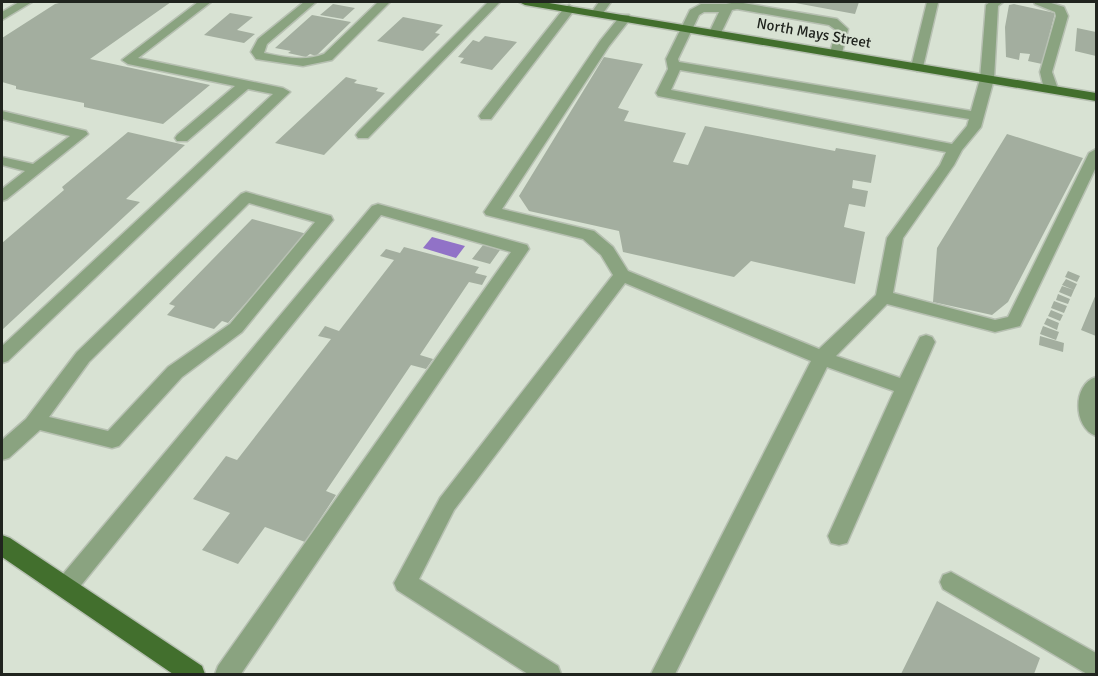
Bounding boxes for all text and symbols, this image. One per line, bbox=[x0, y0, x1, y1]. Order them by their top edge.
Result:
street label: North Mays Street bbox=[755, 14, 873, 52]

